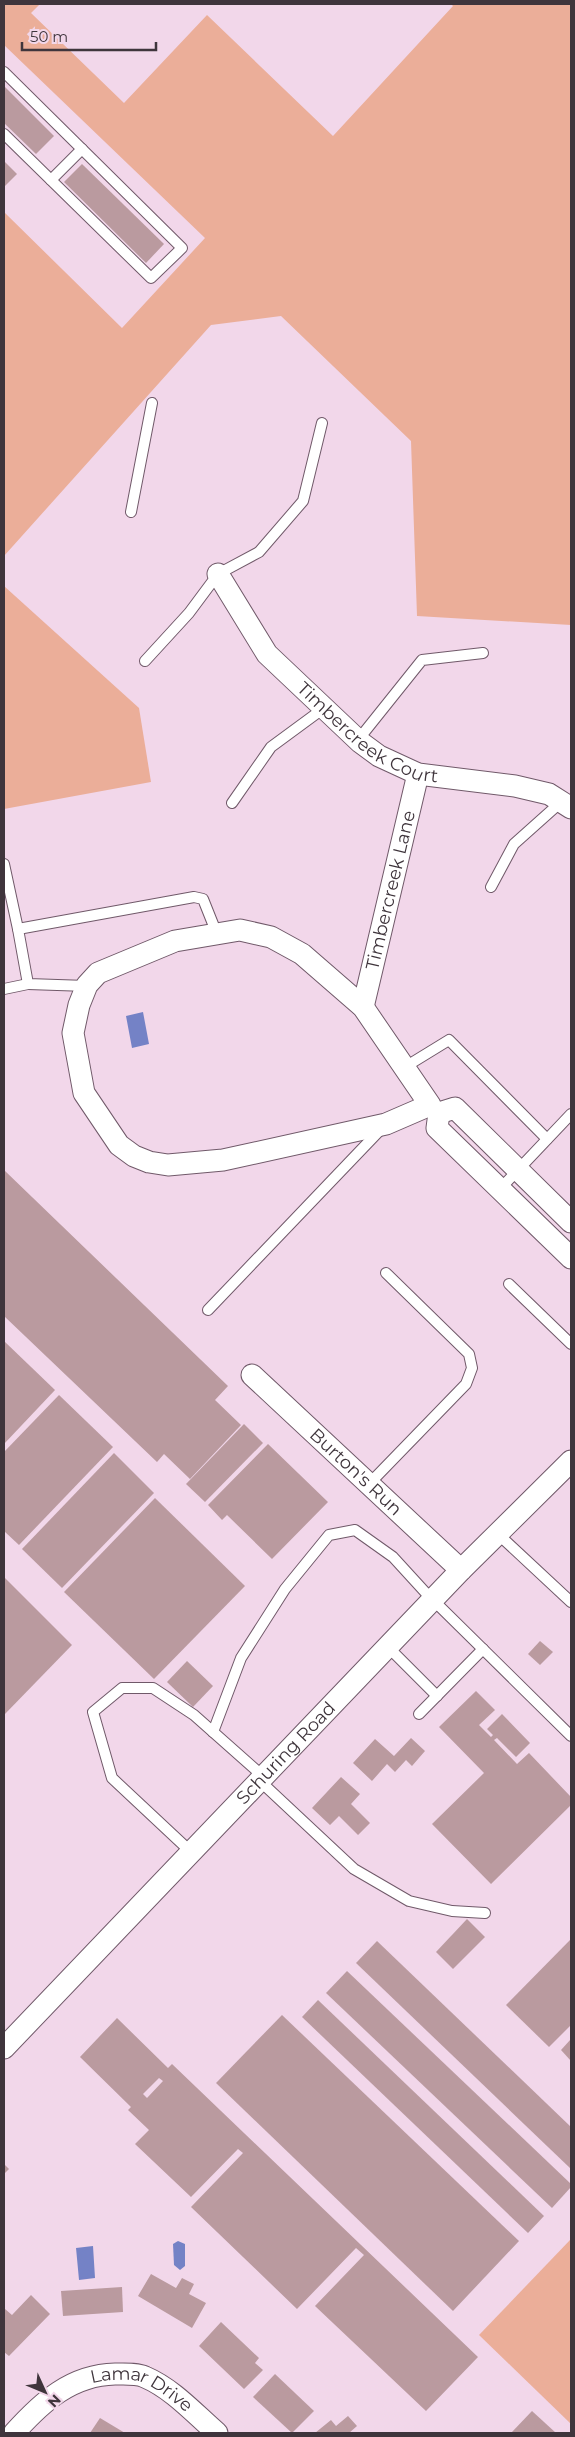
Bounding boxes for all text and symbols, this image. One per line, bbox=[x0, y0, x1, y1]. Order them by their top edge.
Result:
scale bar bbox=[22, 20, 156, 52]
text: 50 m bbox=[30, 27, 68, 46]
street label: Timbercreek Court bbox=[292, 677, 439, 787]
street label: Timbercreek Lane bbox=[361, 808, 420, 972]
street label: Burton's Run bbox=[305, 1424, 406, 1520]
street label: Schuring Road bbox=[232, 1697, 340, 1809]
street label: Lamar Drive bbox=[88, 2363, 197, 2417]
north arrow bbox=[20, 2367, 70, 2417]
text: N bbox=[44, 2391, 65, 2411]

